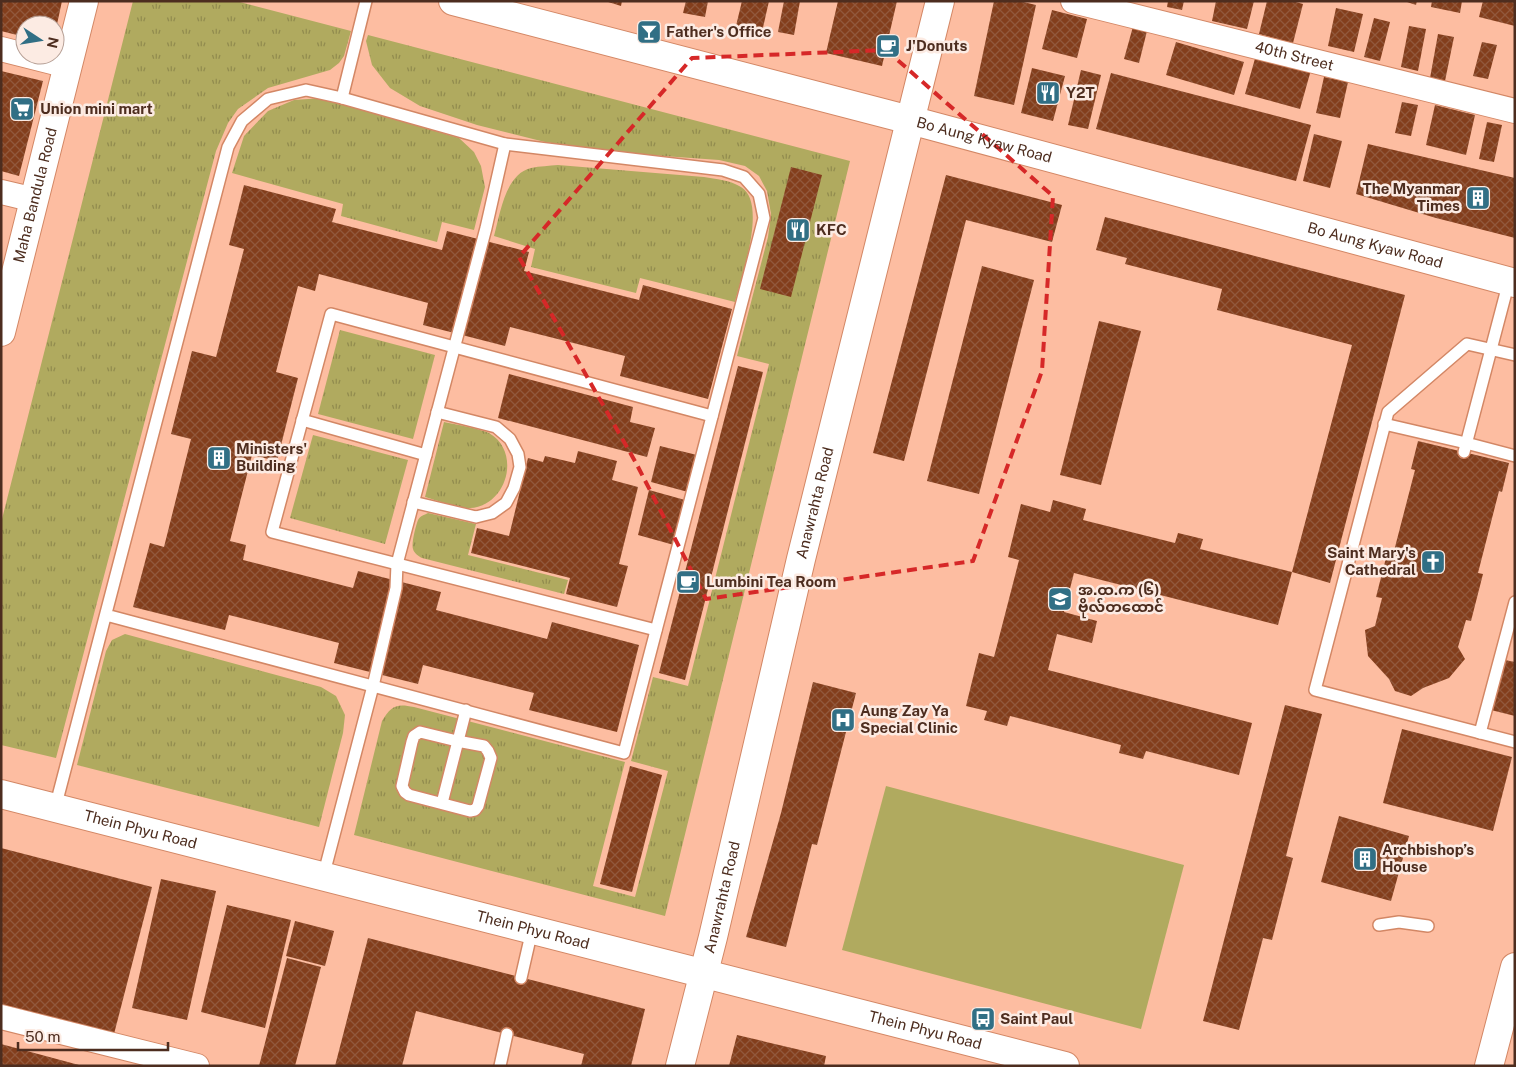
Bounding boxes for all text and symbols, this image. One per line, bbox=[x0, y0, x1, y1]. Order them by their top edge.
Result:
north arrow bbox=[15, 15, 65, 65]
bar icon: Father's Office bbox=[636, 19, 662, 45]
place label: Father's Office bbox=[666, 23, 771, 40]
cafe icon: J'Donuts bbox=[875, 33, 901, 59]
text: N bbox=[44, 36, 62, 50]
place label: J'Donuts bbox=[906, 37, 967, 54]
street label: 40th Street bbox=[1253, 38, 1336, 74]
restaurant icon: Y2T bbox=[1035, 80, 1061, 106]
place label: Y2T bbox=[1066, 84, 1095, 101]
supermarket icon: Union mini mart bbox=[9, 96, 35, 122]
place label: Union mini mart bbox=[40, 100, 153, 117]
street label: Bo Aung Kyaw Road bbox=[915, 113, 1054, 166]
street label: Maha Bandula Road bbox=[10, 126, 60, 265]
place label: The Myanmar Times bbox=[1363, 180, 1460, 214]
building icon: The Myanmar Times bbox=[1465, 185, 1491, 211]
restaurant icon: KFC bbox=[785, 217, 811, 243]
street label: Bo Aung Kyaw Road bbox=[1306, 218, 1445, 271]
place label: KFC bbox=[816, 221, 847, 238]
place label: Ministers' Building bbox=[236, 440, 307, 474]
building icon: Ministers' Building bbox=[206, 445, 232, 471]
street label: Anawrahta Road bbox=[792, 445, 837, 560]
place label: Saint Mary's Cathedral bbox=[1327, 544, 1416, 578]
church icon: Saint Mary's Cathedral bbox=[1420, 549, 1446, 575]
cafe icon: Lumbini Tea Room bbox=[675, 569, 701, 595]
place label: Lumbini Tea Room bbox=[706, 573, 836, 590]
place label: အ.ထ.က (၆) ဗိုလ်တထောင် bbox=[1078, 581, 1164, 619]
school or university icon: အ.ထ.က (၆) ဗိုလ်တထောင် bbox=[1047, 586, 1073, 612]
place label: Aung Zay Ya Special Clinic bbox=[860, 702, 958, 736]
hospital icon: Aung Zay Ya Special Clinic bbox=[830, 707, 856, 733]
street label: Thein Phyu Road bbox=[82, 807, 199, 852]
street label: Anawrahta Road bbox=[700, 839, 743, 955]
place label: Archbishop’s House bbox=[1382, 841, 1474, 875]
building icon: Archbishop’s House bbox=[1352, 846, 1378, 872]
street label: Thein Phyu Road bbox=[475, 907, 591, 952]
bus stop icon: Saint Paul bbox=[970, 1006, 996, 1032]
street label: Thein Phyu Road bbox=[867, 1007, 984, 1052]
place label: Saint Paul bbox=[1000, 1010, 1073, 1027]
scale bar bbox=[18, 1020, 168, 1052]
text: 50 m bbox=[25, 1028, 60, 1045]

